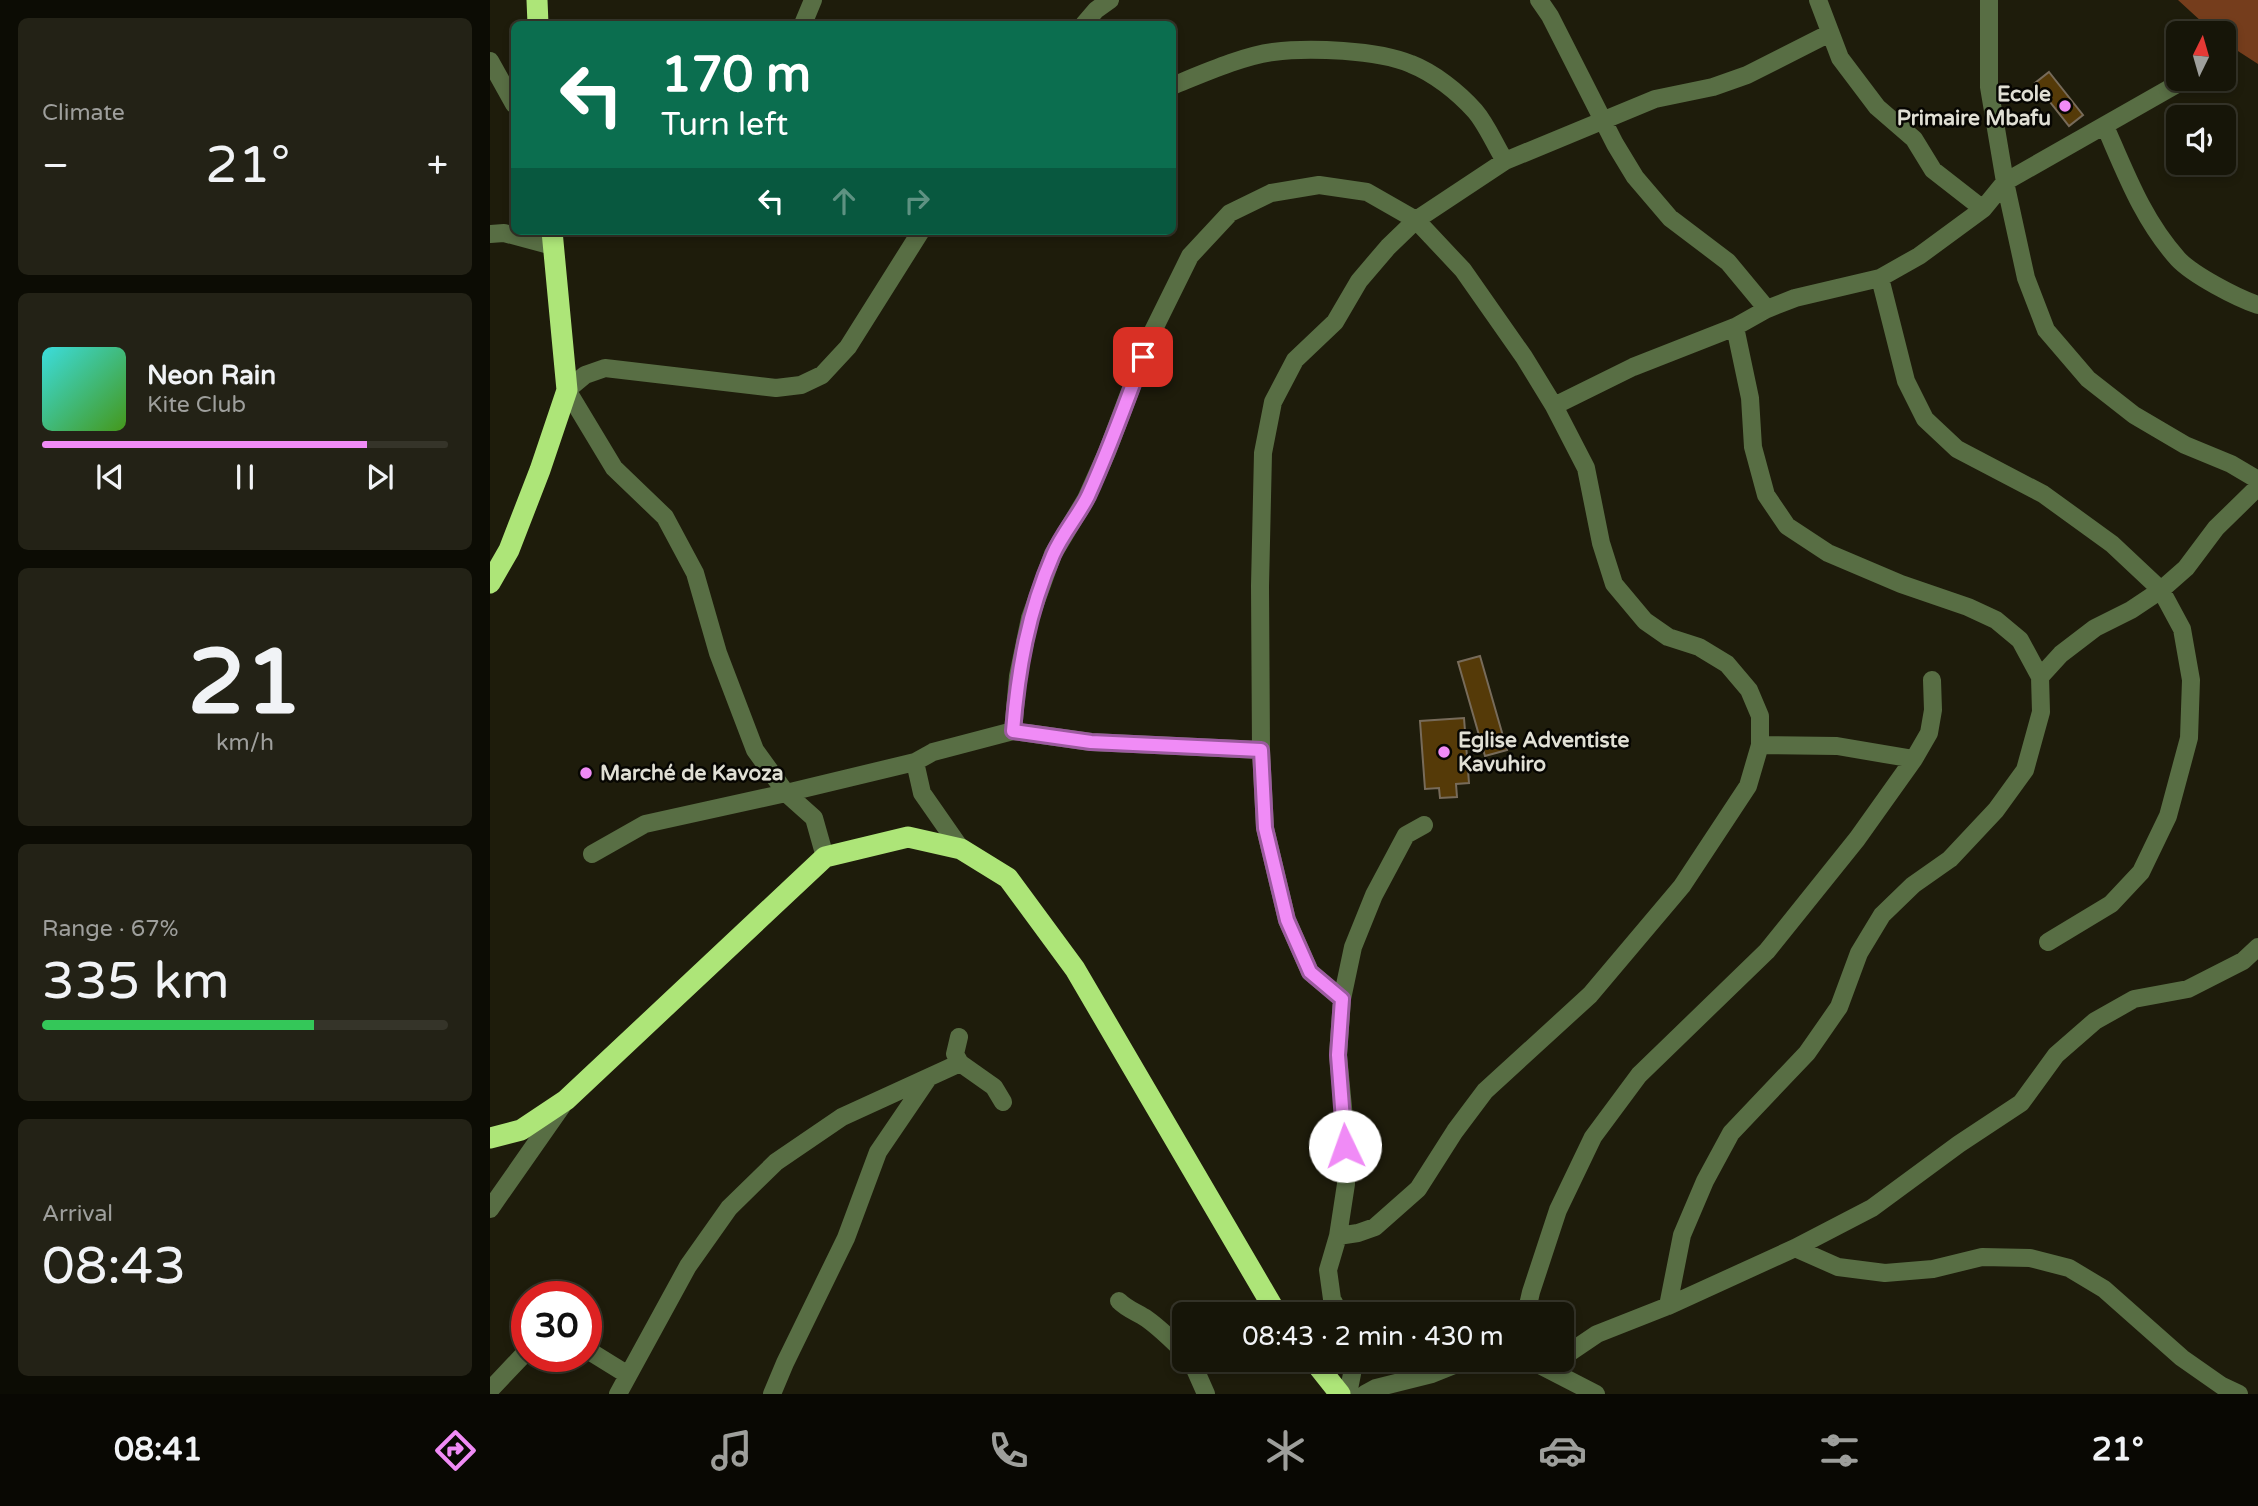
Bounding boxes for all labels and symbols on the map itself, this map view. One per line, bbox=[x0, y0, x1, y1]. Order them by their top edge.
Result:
north arrow bbox=[2166, 21, 2236, 91]
place label: Ecole Primaire Mbafu bbox=[1897, 82, 2051, 131]
marker: Ecole Primaire Mbafu bbox=[2057, 98, 2073, 114]
pin bbox=[1113, 327, 1173, 387]
place label: Eglise Adventiste Kavuhiro bbox=[1458, 728, 1629, 777]
marker: Eglise Adventiste Kavuhiro bbox=[1436, 744, 1452, 760]
place label: Marché de Kavoza bbox=[600, 761, 783, 786]
marker: Marché de Kavoza bbox=[578, 765, 594, 781]
position arrow bbox=[1308, 1109, 1382, 1183]
speed limit sign: 30 bbox=[511, 1281, 602, 1372]

